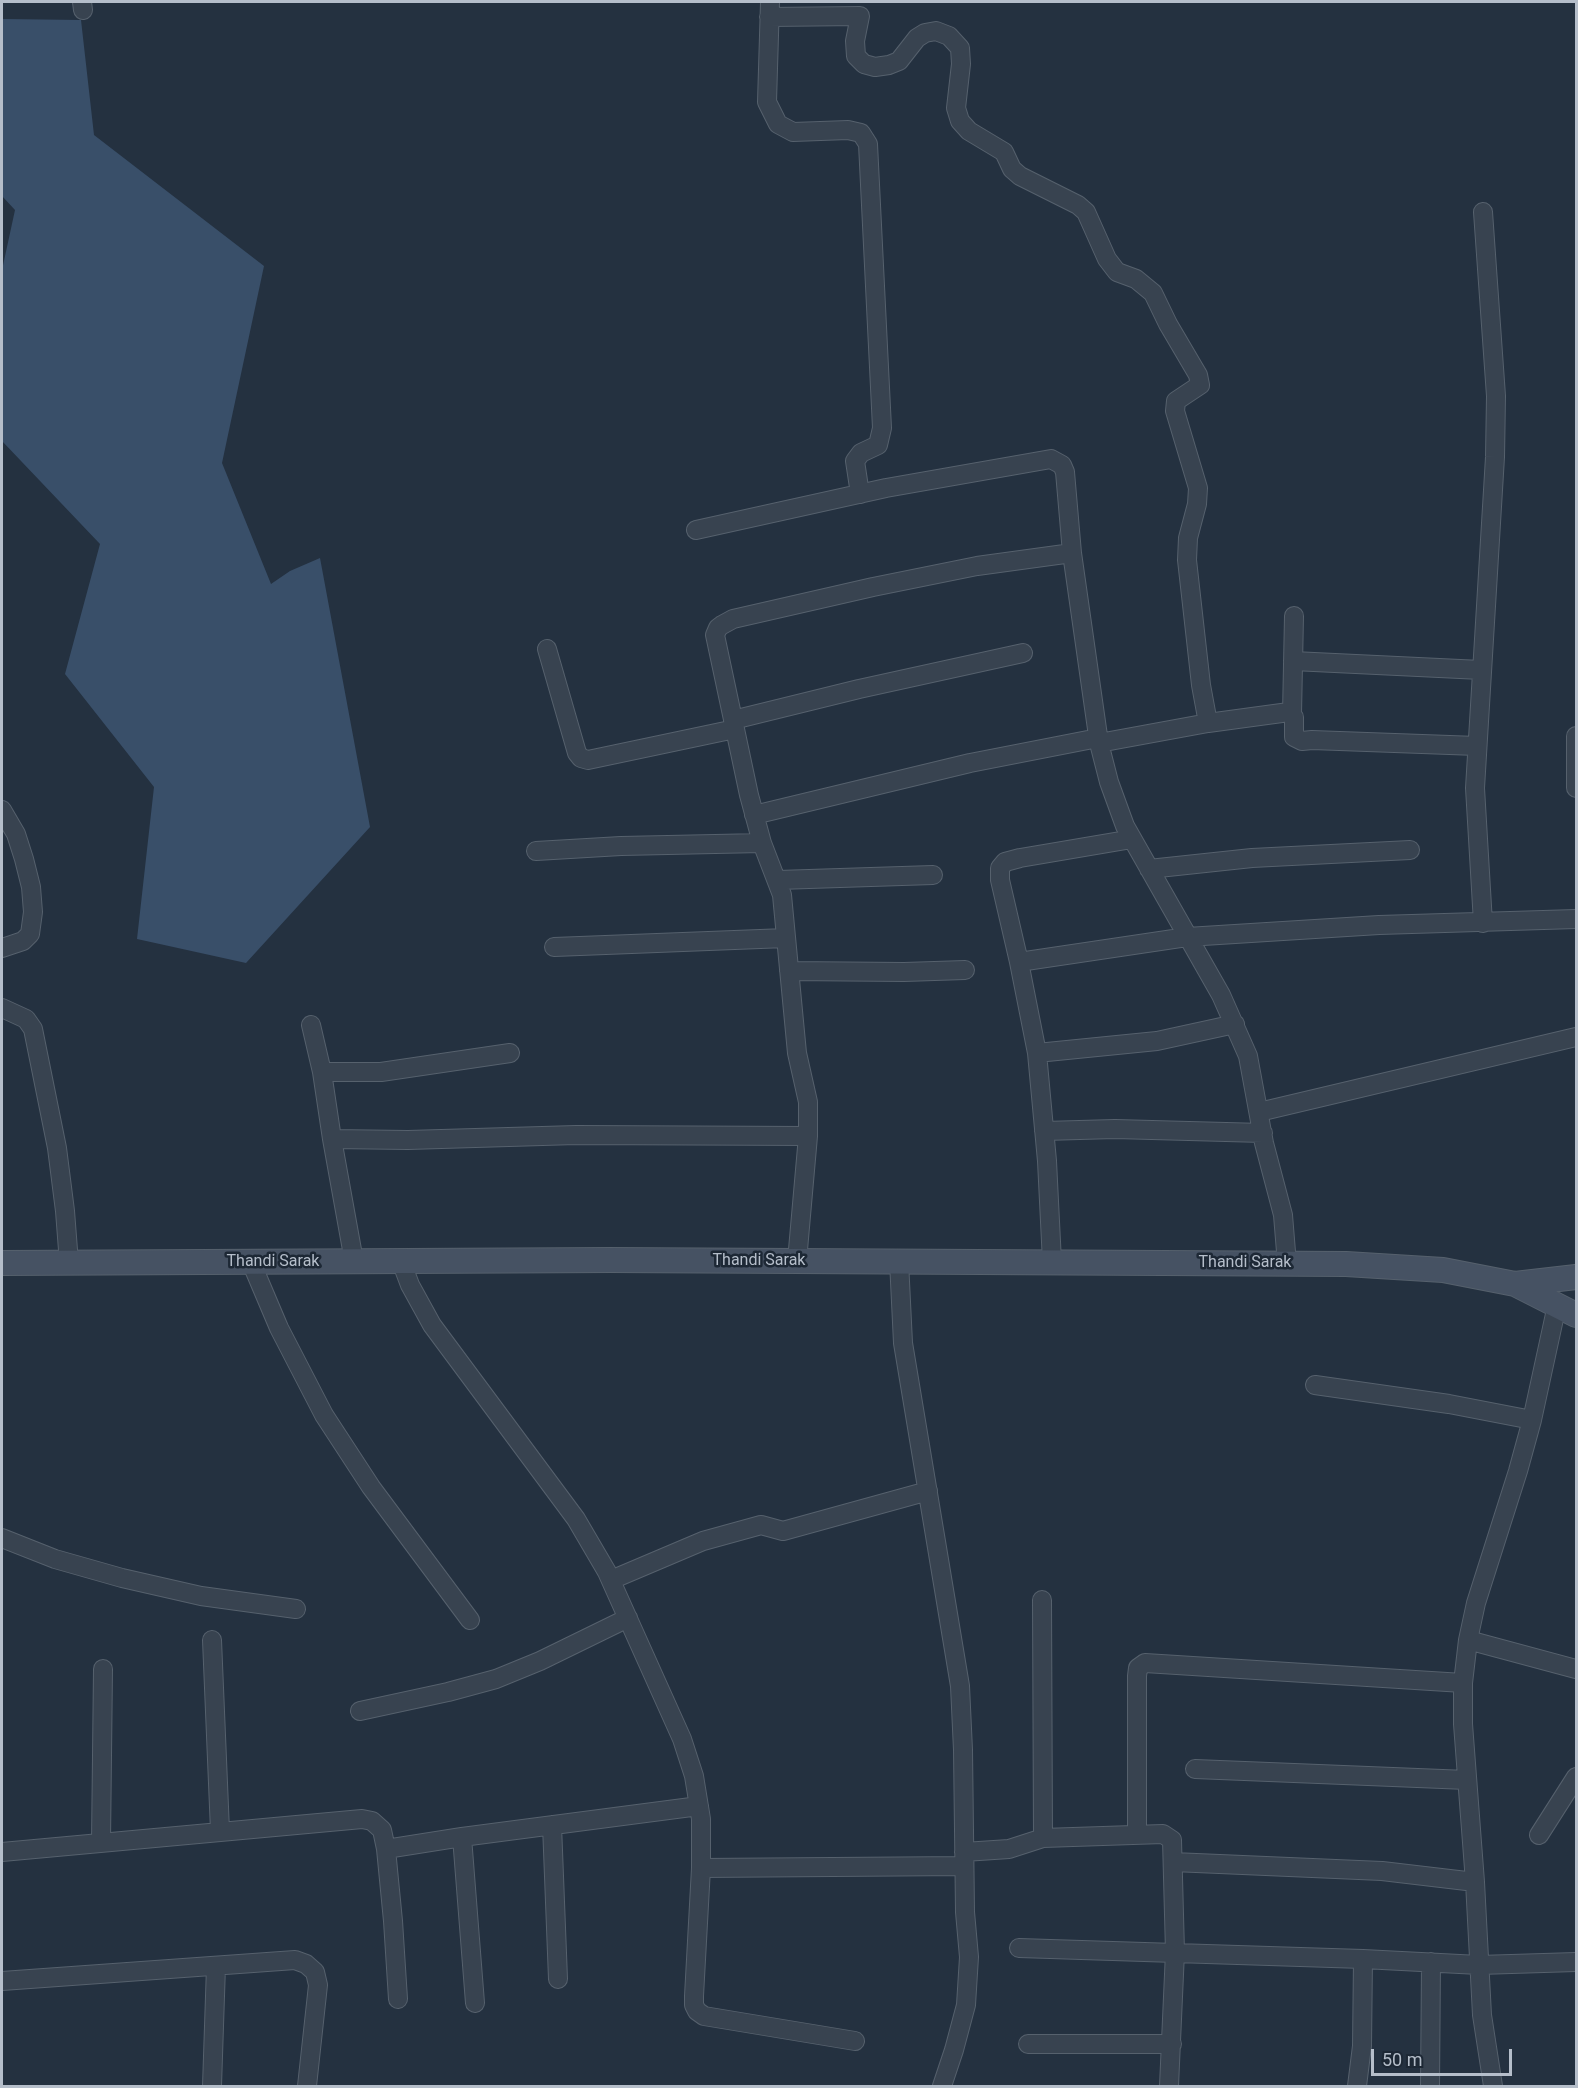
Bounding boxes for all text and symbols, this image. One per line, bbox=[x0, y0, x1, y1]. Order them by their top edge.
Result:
street label: Thandi Sarak bbox=[713, 1251, 805, 1271]
street label: Thandi Sarak bbox=[227, 1252, 319, 1272]
street label: Thandi Sarak bbox=[1199, 1253, 1291, 1273]
scale bar bbox=[1374, 2037, 1515, 2075]
text: 50 m bbox=[1382, 2049, 1422, 2070]

